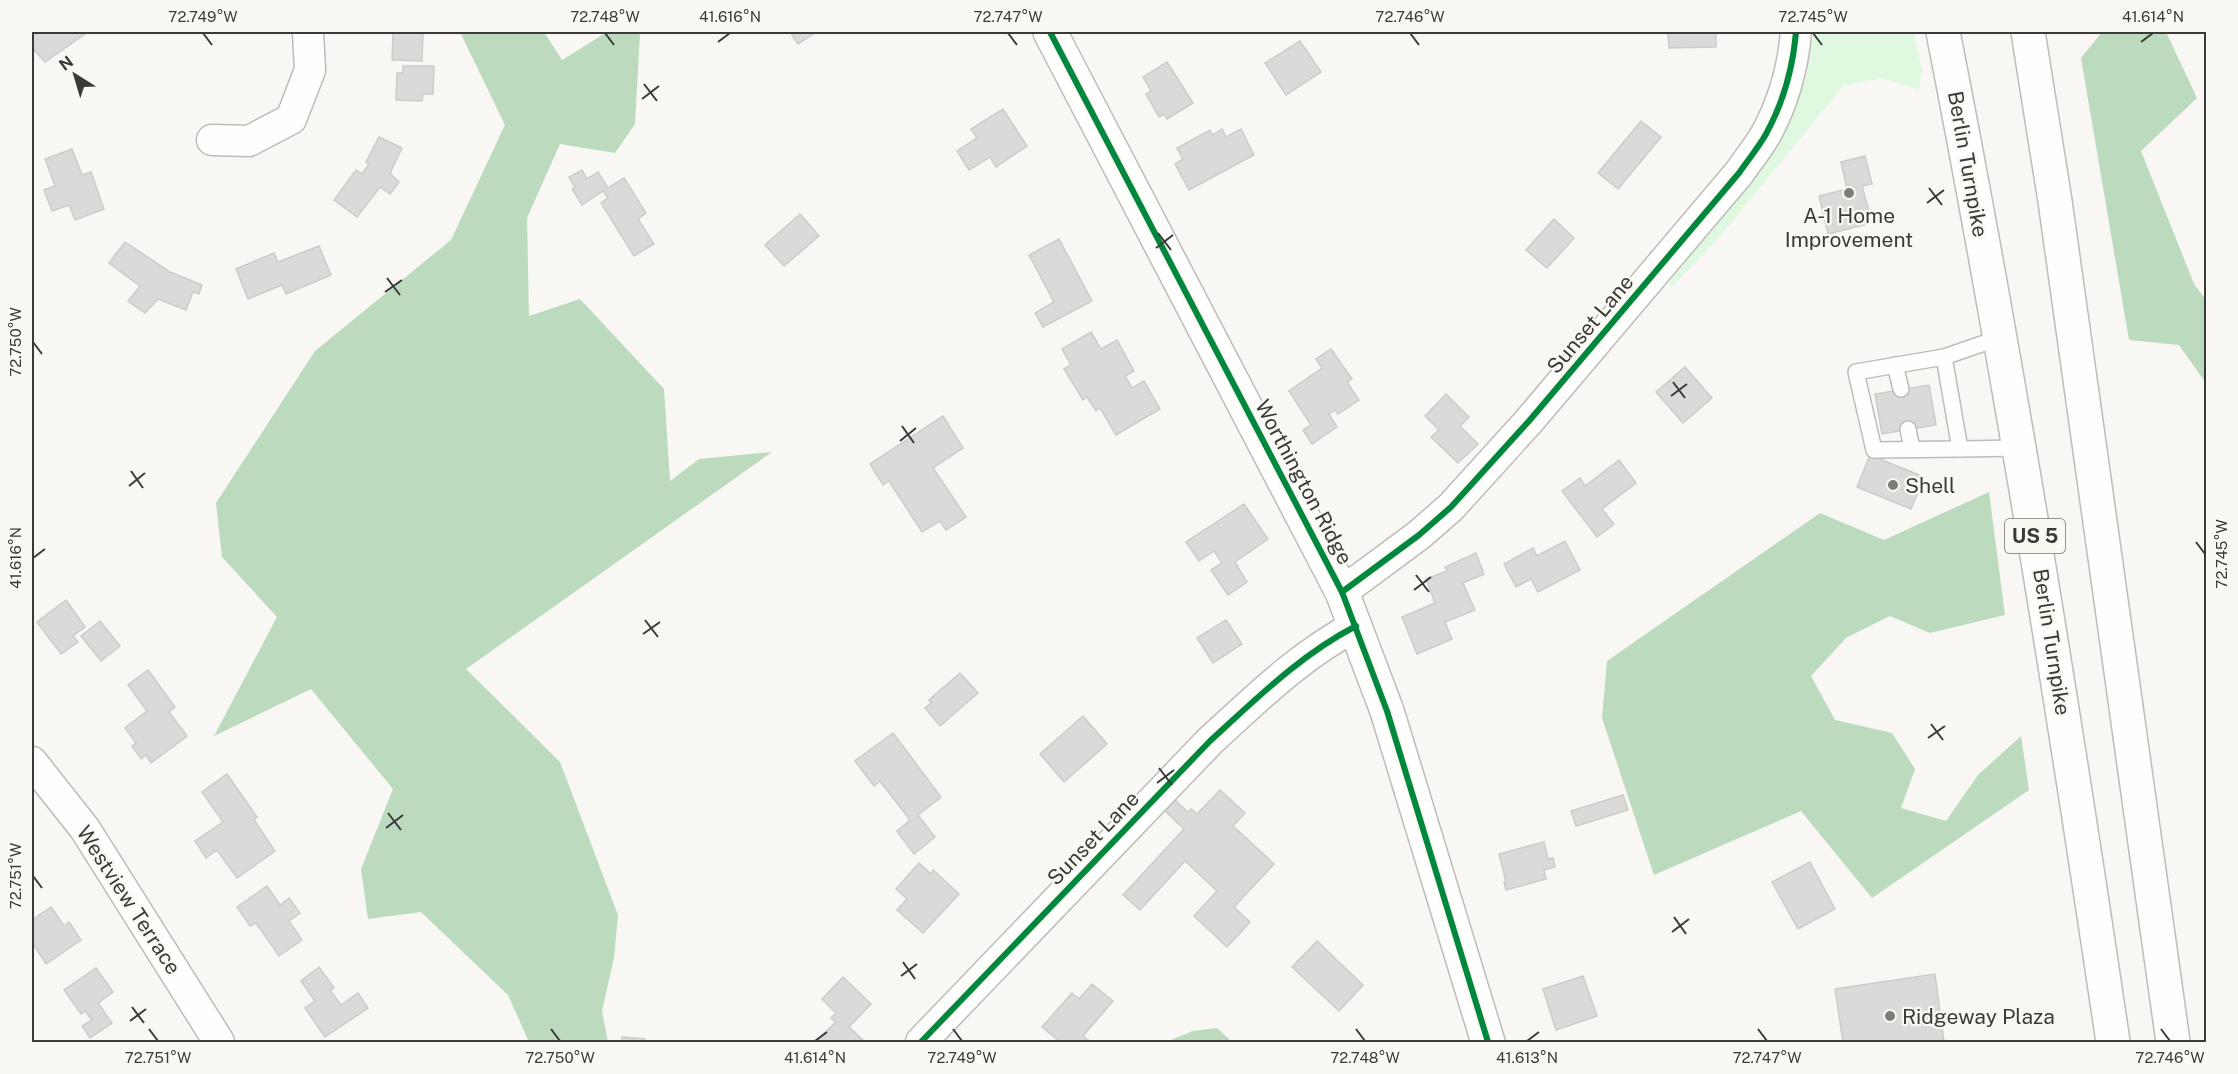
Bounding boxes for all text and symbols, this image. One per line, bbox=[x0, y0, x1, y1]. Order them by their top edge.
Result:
text: 72.749°W bbox=[168, 8, 238, 25]
text: 72.748°W bbox=[570, 8, 640, 25]
text: 41.616°N bbox=[699, 8, 761, 25]
text: 72.747°W bbox=[974, 8, 1042, 25]
text: 72.746°W bbox=[1375, 8, 1445, 25]
text: 72.745°W bbox=[1778, 8, 1848, 25]
text: 41.614°N bbox=[2122, 8, 2184, 25]
north arrow bbox=[45, 45, 105, 105]
text: N bbox=[56, 52, 77, 75]
street label: Berlin Turnpike bbox=[1943, 89, 1993, 239]
marker: A-1 Home Improvement bbox=[1842, 186, 1856, 200]
place label: A-1 Home Improvement bbox=[1785, 203, 1913, 252]
street label: Sunset Lane bbox=[1541, 270, 1639, 378]
text: 72.750°W bbox=[7, 307, 24, 377]
street label: Worthington Ridge bbox=[1250, 395, 1358, 569]
place label: Shell bbox=[1905, 473, 1955, 498]
marker: Shell bbox=[1886, 478, 1900, 492]
road number: US 5 bbox=[2005, 519, 2065, 553]
text: 72.745°W bbox=[2213, 519, 2230, 589]
text: 41.616°N bbox=[7, 527, 24, 589]
street label: Berlin Turnpike bbox=[2028, 567, 2076, 717]
street label: Sunset Lane bbox=[1042, 786, 1144, 890]
street label: Westview Terrace bbox=[72, 821, 186, 979]
text: 72.751°W bbox=[7, 843, 24, 909]
place label: Ridgeway Plaza bbox=[1902, 1004, 2055, 1029]
marker: Ridgeway Plaza bbox=[1883, 1009, 1897, 1023]
text: 72.751°W bbox=[125, 1049, 191, 1066]
text: 72.750°W bbox=[525, 1049, 595, 1066]
text: 41.614°N bbox=[784, 1049, 846, 1066]
text: 72.749°W bbox=[927, 1049, 997, 1066]
text: 72.748°W bbox=[1330, 1049, 1400, 1066]
text: 41.613°N bbox=[1496, 1049, 1558, 1066]
text: 72.747°W bbox=[1733, 1049, 1801, 1066]
text: 72.746°W bbox=[2135, 1049, 2205, 1066]

